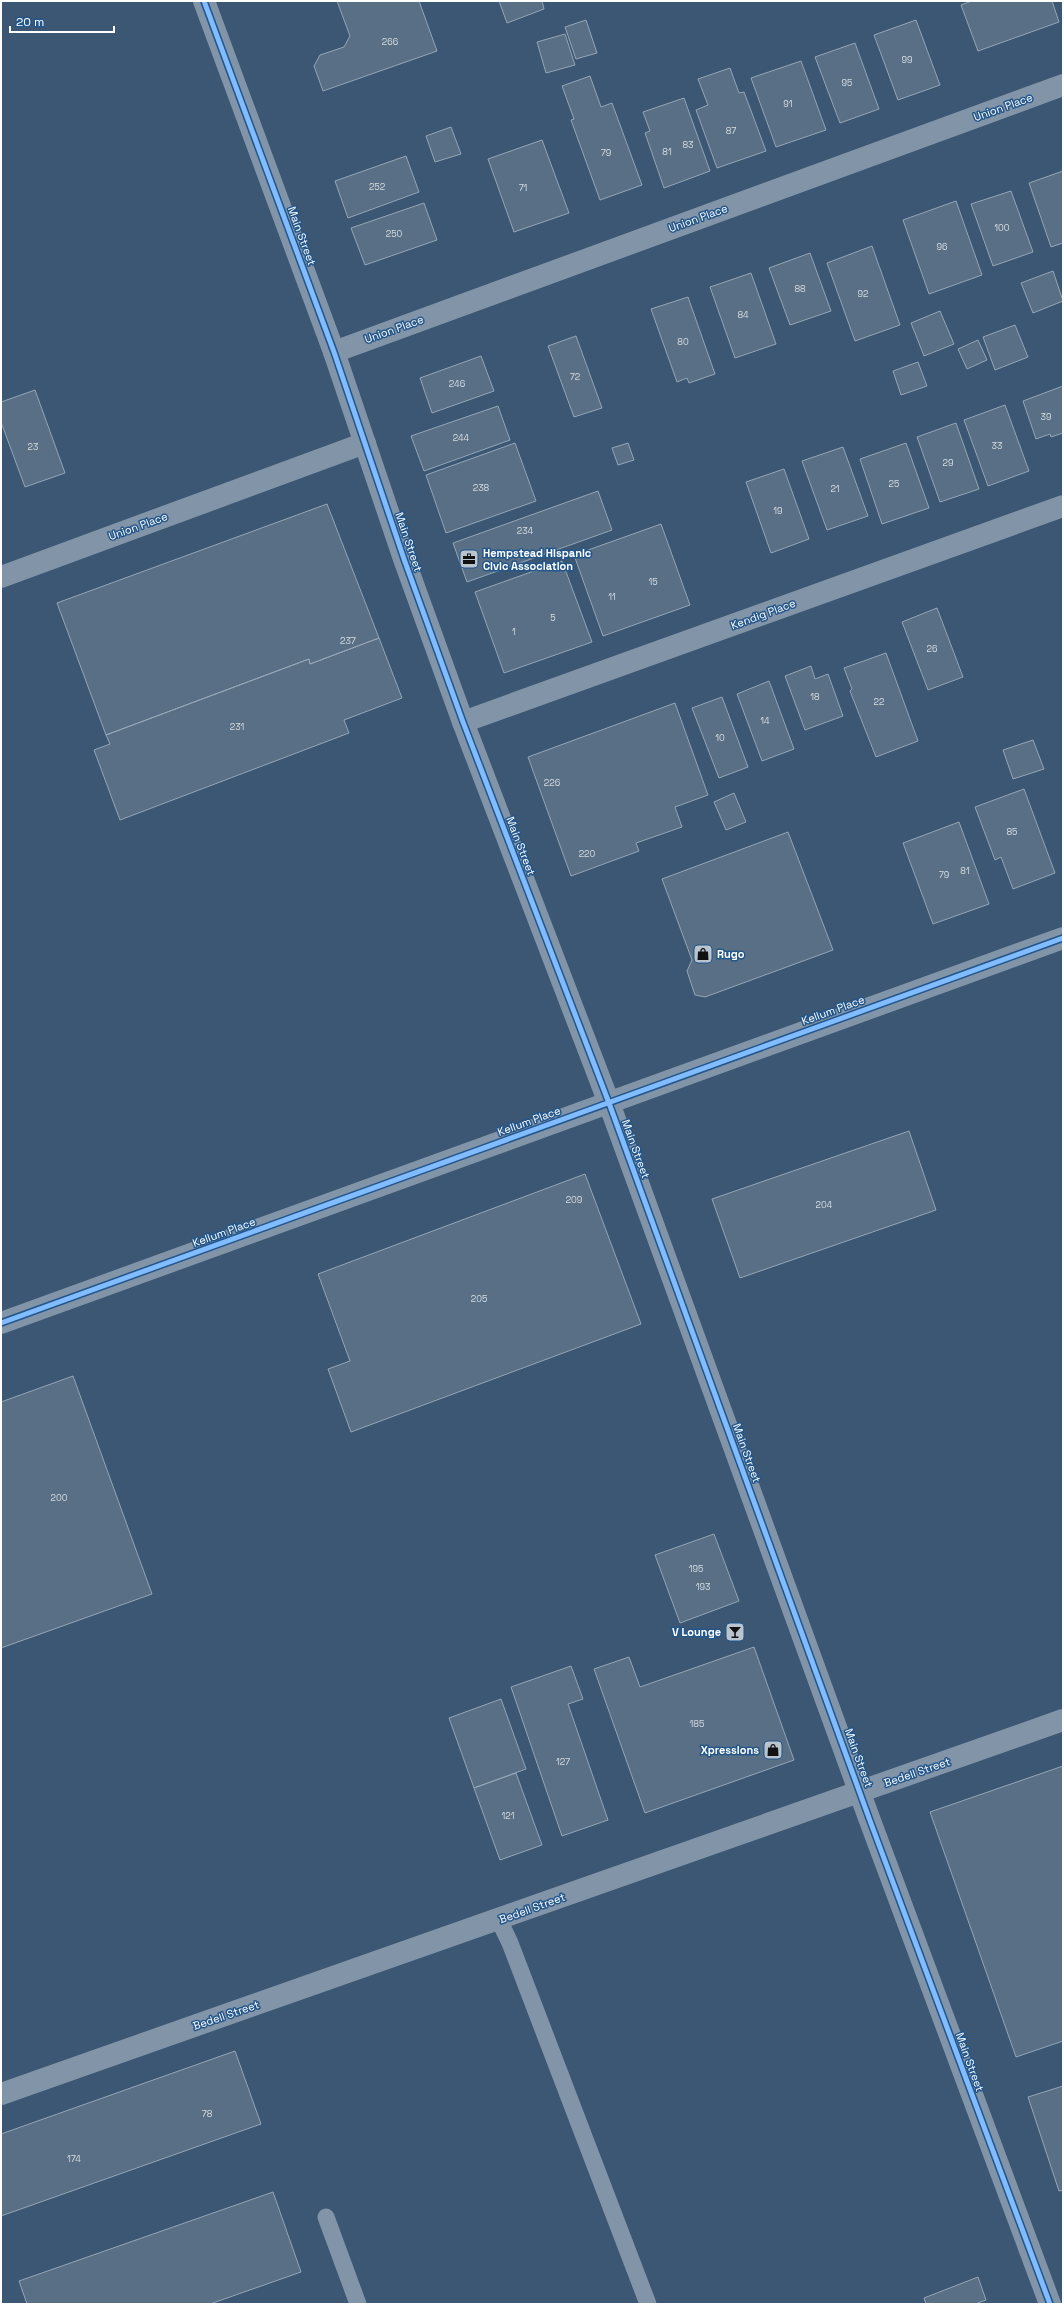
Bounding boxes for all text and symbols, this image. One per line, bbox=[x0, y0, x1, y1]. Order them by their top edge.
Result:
scale bar bbox=[10, 8, 114, 34]
text: 20 m bbox=[16, 14, 44, 30]
house number: 266 bbox=[382, 36, 399, 48]
house number: 99 bbox=[901, 54, 913, 66]
house number: 95 bbox=[842, 77, 852, 89]
street label: Union Place bbox=[972, 90, 1034, 124]
house number: 91 bbox=[783, 98, 793, 110]
house number: 87 bbox=[726, 125, 736, 137]
house number: 83 bbox=[682, 139, 694, 151]
house number: 81 bbox=[662, 146, 672, 158]
house number: 79 bbox=[601, 147, 611, 159]
house number: 252 bbox=[369, 181, 385, 193]
house number: 71 bbox=[519, 182, 528, 194]
street label: Union Place bbox=[667, 201, 729, 235]
street label: Main Street bbox=[285, 205, 319, 267]
house number: 100 bbox=[994, 222, 1010, 234]
house number: 250 bbox=[386, 228, 403, 240]
house number: 96 bbox=[936, 241, 948, 253]
house number: 88 bbox=[794, 283, 806, 295]
house number: 92 bbox=[858, 288, 868, 300]
house number: 84 bbox=[737, 309, 749, 321]
street label: Union Place bbox=[363, 312, 425, 346]
house number: 80 bbox=[677, 336, 689, 348]
house number: 72 bbox=[570, 371, 580, 383]
house number: 246 bbox=[449, 378, 466, 390]
house number: 39 bbox=[1041, 411, 1051, 423]
house number: 244 bbox=[453, 432, 470, 444]
house number: 33 bbox=[992, 440, 1002, 452]
house number: 23 bbox=[28, 441, 38, 453]
house number: 29 bbox=[943, 457, 953, 469]
house number: 25 bbox=[889, 478, 899, 490]
house number: 238 bbox=[473, 482, 490, 494]
house number: 21 bbox=[830, 483, 840, 495]
house number: 19 bbox=[773, 505, 783, 517]
street label: Union Place bbox=[107, 509, 169, 543]
street label: Main Street bbox=[392, 511, 426, 573]
house number: 234 bbox=[517, 525, 534, 537]
place label: Hempstead Hispanic Civic Association bbox=[483, 546, 592, 573]
office icon: Hempstead Hispanic Civic Association bbox=[458, 548, 480, 570]
house number: 15 bbox=[648, 576, 658, 588]
house number: 11 bbox=[608, 591, 616, 603]
street label: Kendig Place bbox=[729, 596, 797, 632]
house number: 5 bbox=[550, 612, 556, 624]
house number: 1 bbox=[512, 626, 516, 638]
house number: 237 bbox=[340, 635, 356, 647]
house number: 26 bbox=[927, 643, 938, 655]
house number: 18 bbox=[810, 691, 820, 703]
house number: 22 bbox=[874, 696, 884, 708]
house number: 14 bbox=[760, 715, 770, 727]
house number: 231 bbox=[230, 721, 244, 733]
house number: 10 bbox=[715, 732, 725, 744]
house number: 226 bbox=[544, 777, 561, 789]
street label: Main Street bbox=[503, 815, 539, 877]
house number: 85 bbox=[1007, 826, 1018, 838]
house number: 220 bbox=[579, 848, 596, 860]
house number: 81 bbox=[960, 865, 970, 877]
house number: 79 bbox=[939, 869, 949, 881]
shop icon: Rugo bbox=[692, 943, 714, 965]
place label: Rugo bbox=[717, 947, 745, 961]
street label: Kellum Place bbox=[800, 992, 866, 1028]
street label: Kellum Place bbox=[496, 1103, 562, 1139]
street label: Main Street bbox=[619, 1118, 653, 1180]
house number: 209 bbox=[566, 1194, 582, 1206]
house number: 204 bbox=[816, 1199, 833, 1211]
street label: Kellum Place bbox=[191, 1214, 257, 1250]
house number: 205 bbox=[471, 1293, 487, 1305]
street label: Main Street bbox=[730, 1422, 764, 1484]
house number: 200 bbox=[51, 1492, 68, 1504]
house number: 195 bbox=[689, 1563, 703, 1575]
house number: 193 bbox=[696, 1581, 710, 1593]
bar icon: V Lounge bbox=[724, 1621, 746, 1643]
place label: V Lounge bbox=[672, 1625, 721, 1639]
house number: 185 bbox=[690, 1718, 704, 1730]
street label: Main Street bbox=[842, 1727, 876, 1789]
shop icon: Xpressions bbox=[762, 1739, 784, 1761]
place label: Xpressions bbox=[701, 1743, 759, 1757]
street label: Bedell Street bbox=[882, 1754, 952, 1790]
house number: 127 bbox=[556, 1756, 570, 1768]
house number: 121 bbox=[502, 1810, 515, 1822]
street label: Bedell Street bbox=[497, 1890, 567, 1926]
street label: Bedell Street bbox=[191, 1997, 261, 2033]
street label: Main Street bbox=[953, 2031, 987, 2093]
house number: 78 bbox=[202, 2108, 213, 2120]
house number: 174 bbox=[67, 2153, 81, 2165]

